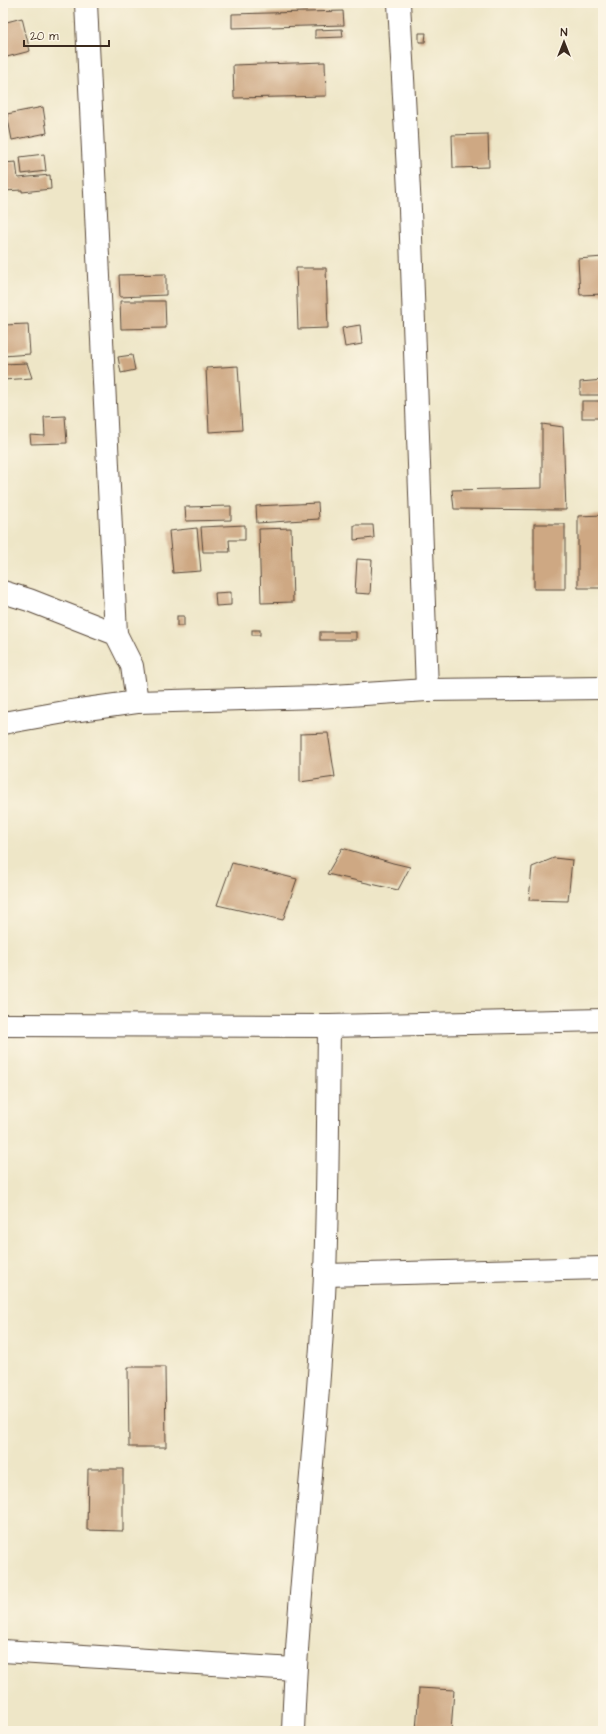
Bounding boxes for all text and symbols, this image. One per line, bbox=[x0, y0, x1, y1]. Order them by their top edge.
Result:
scale bar bbox=[24, 22, 109, 48]
north arrow bbox=[544, 22, 584, 62]
text: N bbox=[561, 25, 568, 40]
text: 20 m bbox=[30, 28, 59, 45]

